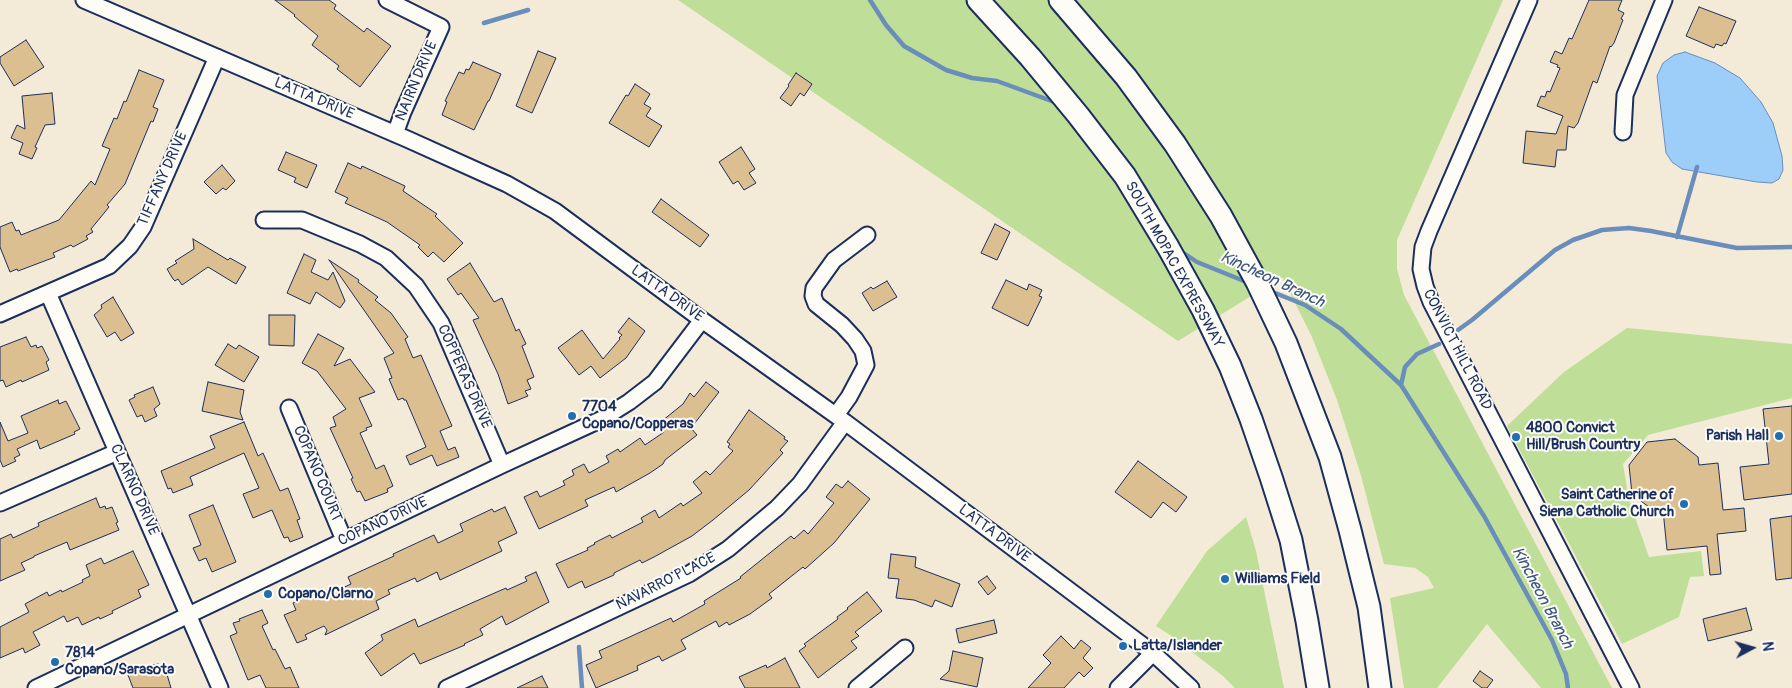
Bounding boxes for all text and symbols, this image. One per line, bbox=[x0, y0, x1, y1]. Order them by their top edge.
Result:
street label: NAIRN DRIVE bbox=[392, 38, 442, 124]
street label: LATTA DRIVE bbox=[271, 74, 357, 124]
street label: TIFFANY DRIVE bbox=[134, 129, 192, 229]
street label: SOUTH MOPAC EXPRESSWAY bbox=[1121, 179, 1227, 351]
water label: Kincheon Branch bbox=[1217, 248, 1327, 312]
street label: LATTA DRIVE bbox=[627, 262, 707, 326]
street label: CONVICT HILL ROAD bbox=[1419, 286, 1495, 414]
street label: COPPERAS DRIVE bbox=[433, 322, 495, 432]
place label: 7704 Copano/Copperas bbox=[582, 398, 693, 433]
marker: 7704 Copano/Copperas bbox=[566, 410, 578, 422]
place label: 4800 Convict Hill/Brush Country bbox=[1526, 419, 1640, 454]
street label: COPANO COURT bbox=[289, 423, 345, 525]
place label: Parish Hall bbox=[1706, 427, 1769, 445]
marker: Parish Hall bbox=[1773, 430, 1785, 442]
marker: 4800 Convict Hill/Brush Country bbox=[1510, 431, 1522, 443]
street label: CLARNO DRIVE bbox=[106, 442, 162, 538]
place label: Saint Catherine of Siena Catholic Church bbox=[1539, 486, 1674, 521]
street label: COPANO DRIVE bbox=[335, 493, 431, 551]
marker: Saint Catherine of Siena Catholic Church bbox=[1678, 498, 1690, 510]
street label: LATTA DRIVE bbox=[955, 501, 1033, 567]
water label: Kincheon Branch bbox=[1507, 544, 1577, 652]
street label: NAVARRO PLACE bbox=[613, 549, 719, 615]
place label: Williams Field bbox=[1235, 570, 1320, 588]
marker: Williams Field bbox=[1219, 573, 1231, 585]
place label: Copano/Clarno bbox=[278, 585, 373, 603]
marker: Copano/Clarno bbox=[262, 588, 274, 600]
north arrow bbox=[1727, 623, 1777, 673]
place label: Latta/Islander bbox=[1133, 637, 1222, 655]
marker: Latta/Islander bbox=[1117, 640, 1129, 652]
text: N bbox=[1758, 641, 1776, 652]
place label: 7814 Copano/Sarasota bbox=[65, 644, 174, 679]
marker: 7814 Copano/Sarasota bbox=[49, 656, 61, 668]

